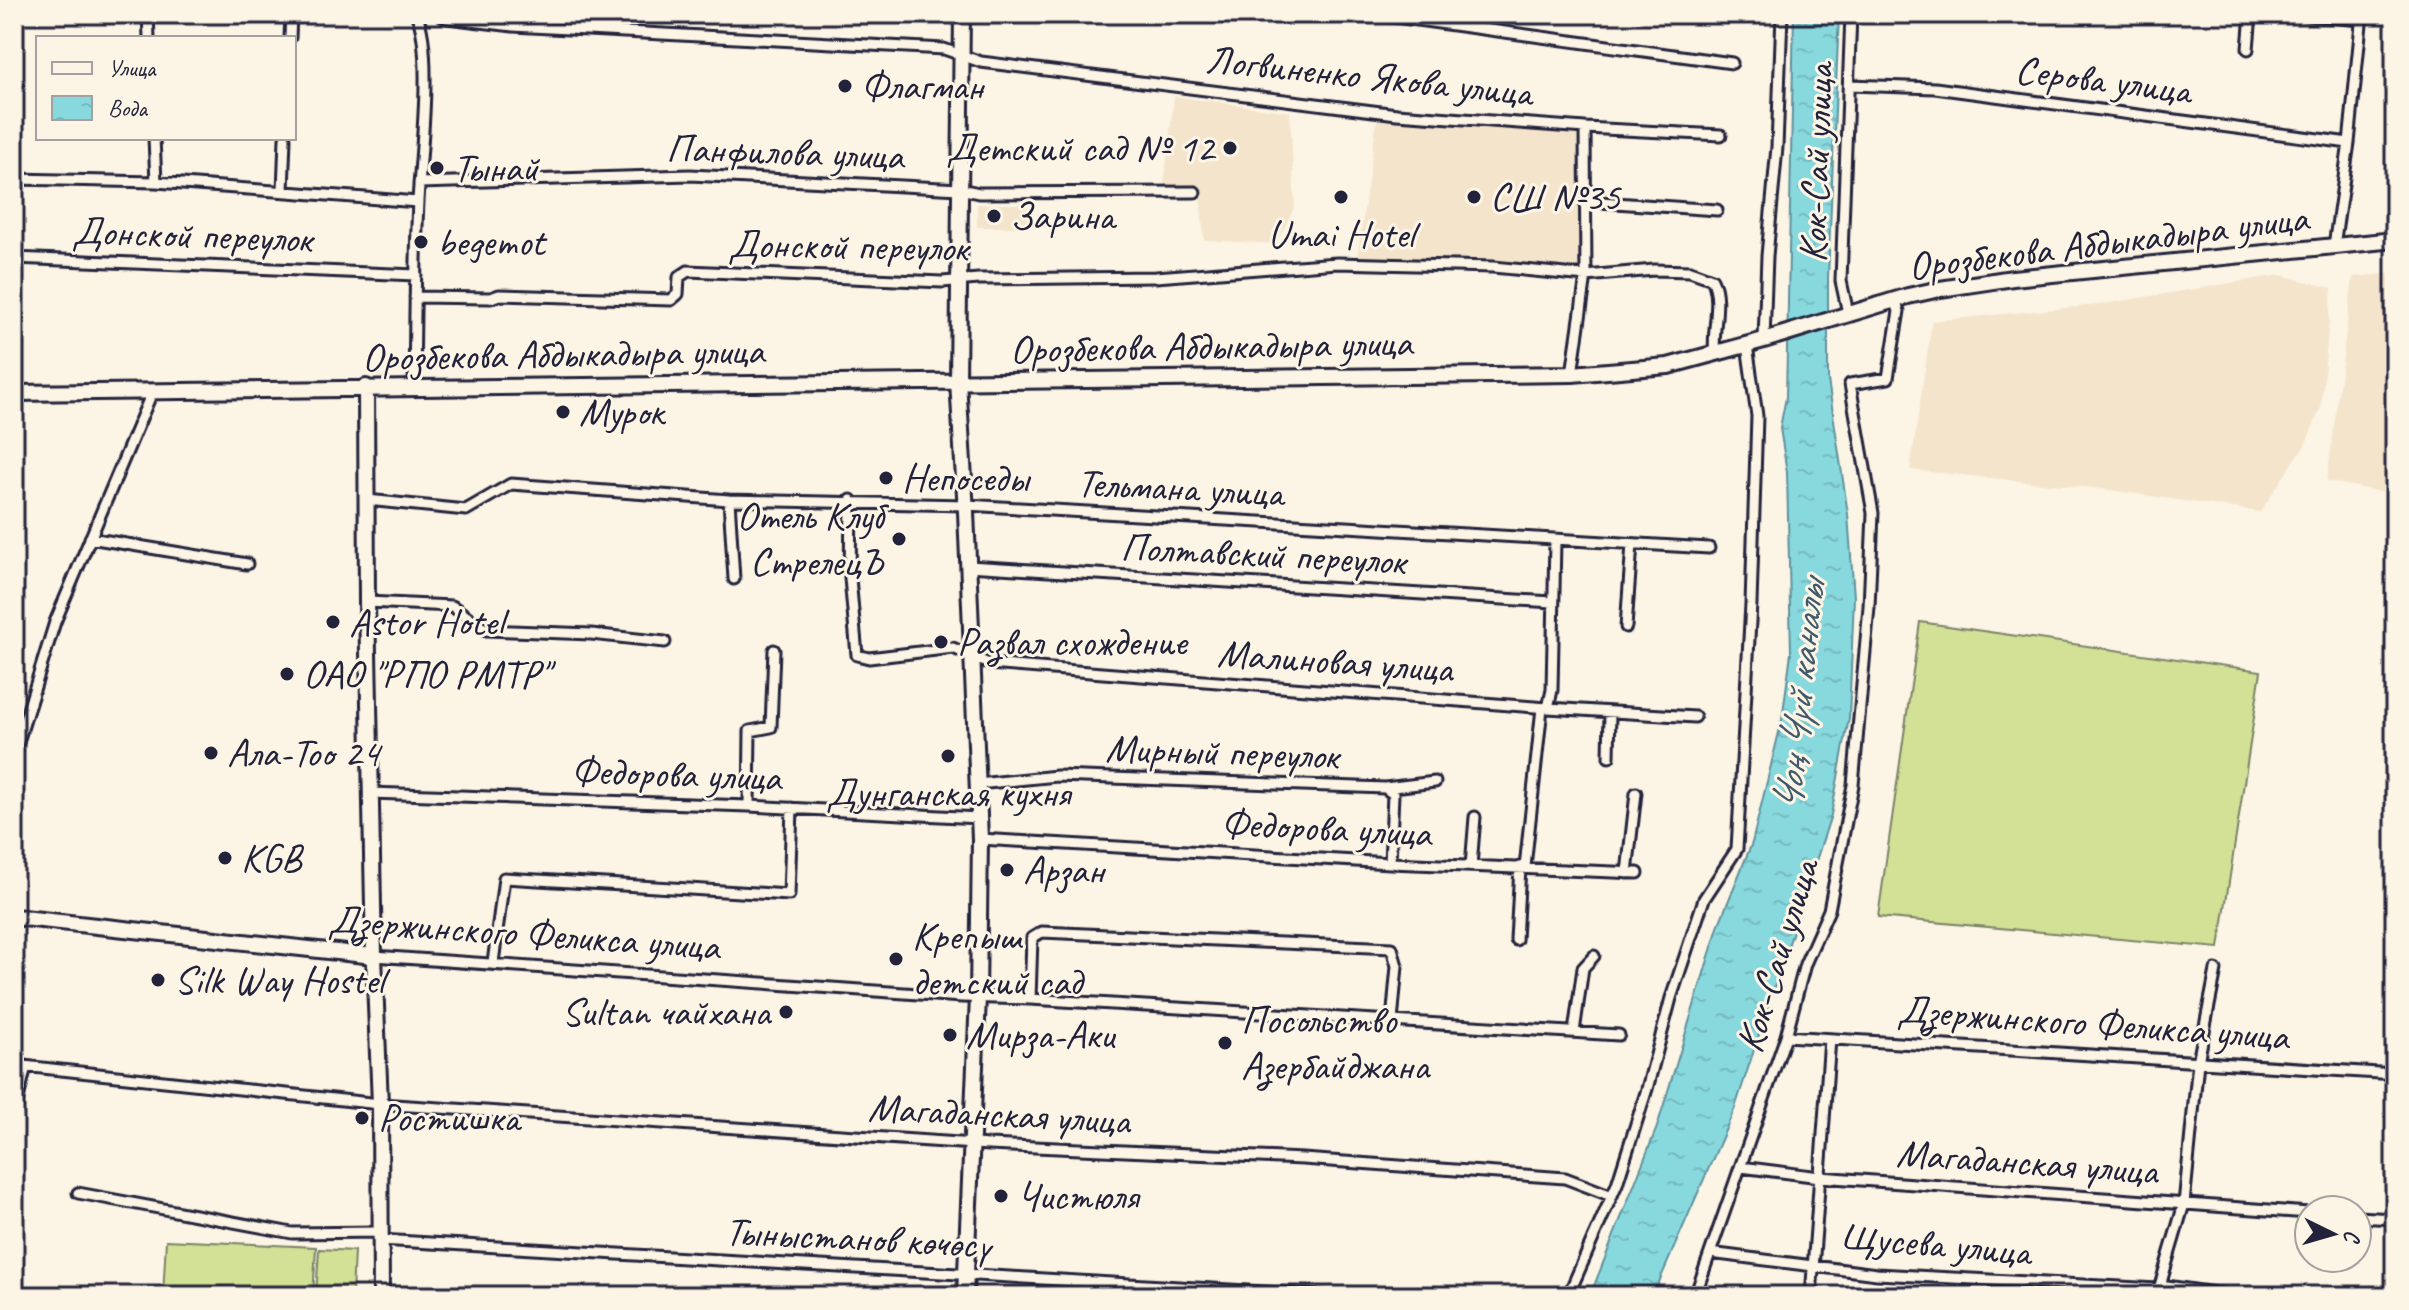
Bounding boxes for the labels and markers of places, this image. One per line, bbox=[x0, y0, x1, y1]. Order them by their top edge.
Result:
place label: Флагман bbox=[861, 61, 986, 111]
marker: Флагман bbox=[836, 77, 854, 95]
place label: Детский сад № 12 bbox=[946, 123, 1217, 173]
marker: Детский сад № 12 bbox=[1221, 139, 1239, 157]
place label: Тынай bbox=[453, 143, 541, 193]
marker: Тынай bbox=[428, 159, 446, 177]
place label: СШ №35 bbox=[1490, 172, 1622, 222]
marker: Umai Hotel bbox=[1332, 188, 1350, 206]
marker: СШ №35 bbox=[1465, 188, 1483, 206]
place label: Зарина bbox=[1010, 191, 1118, 241]
marker: Зарина bbox=[985, 207, 1003, 225]
place label: Umai Hotel bbox=[1267, 209, 1421, 259]
place label: begemot bbox=[437, 217, 548, 267]
marker: begemot bbox=[412, 233, 430, 251]
place label: Мурок bbox=[579, 387, 667, 437]
marker: Мурок bbox=[554, 403, 572, 421]
place label: Непоседы bbox=[902, 453, 1031, 503]
marker: Непоседы bbox=[877, 469, 895, 487]
place label: Отель Клуб СтрелецЪ bbox=[737, 491, 889, 587]
marker: Отель Клуб СтрелецЪ bbox=[890, 530, 908, 548]
place label: Astor Hotel bbox=[349, 597, 510, 647]
marker: Astor Hotel bbox=[324, 613, 342, 631]
place label: Развал схождение bbox=[957, 617, 1189, 667]
marker: Развал схождение bbox=[932, 633, 950, 651]
place label: ОАО "РПО РМТР" bbox=[303, 649, 556, 699]
marker: ОАО "РПО РМТР" bbox=[278, 665, 296, 683]
place label: Ала-Тоо 24 bbox=[227, 728, 384, 778]
marker: Ала-Тоо 24 bbox=[202, 744, 220, 762]
marker: Дунганская кухня bbox=[939, 747, 957, 765]
place label: Дунганская кухня bbox=[826, 768, 1073, 818]
place label: KGB bbox=[241, 833, 305, 883]
place label: Арзан bbox=[1023, 845, 1106, 895]
marker: KGB bbox=[216, 849, 234, 867]
marker: Арзан bbox=[998, 861, 1016, 879]
place label: Крепыш детский сад bbox=[912, 911, 1085, 1007]
marker: Крепыш детский сад bbox=[887, 950, 905, 968]
place label: Silk Way Hostel bbox=[174, 955, 390, 1005]
marker: Silk Way Hostel bbox=[149, 971, 167, 989]
place label: Sultan чайхана bbox=[561, 987, 773, 1037]
place label: Посольство Азербайджана bbox=[1241, 995, 1432, 1091]
marker: Sultan чайхана bbox=[777, 1003, 795, 1021]
place label: Мирза-Аки bbox=[966, 1010, 1116, 1060]
marker: Мирза-Аки bbox=[941, 1026, 959, 1044]
marker: Посольство Азербайджана bbox=[1216, 1034, 1234, 1052]
place label: Ростишка bbox=[378, 1093, 523, 1143]
marker: Ростишка bbox=[353, 1109, 371, 1127]
place label: Чистюля bbox=[1017, 1171, 1141, 1221]
marker: Чистюля bbox=[992, 1187, 1010, 1205]

